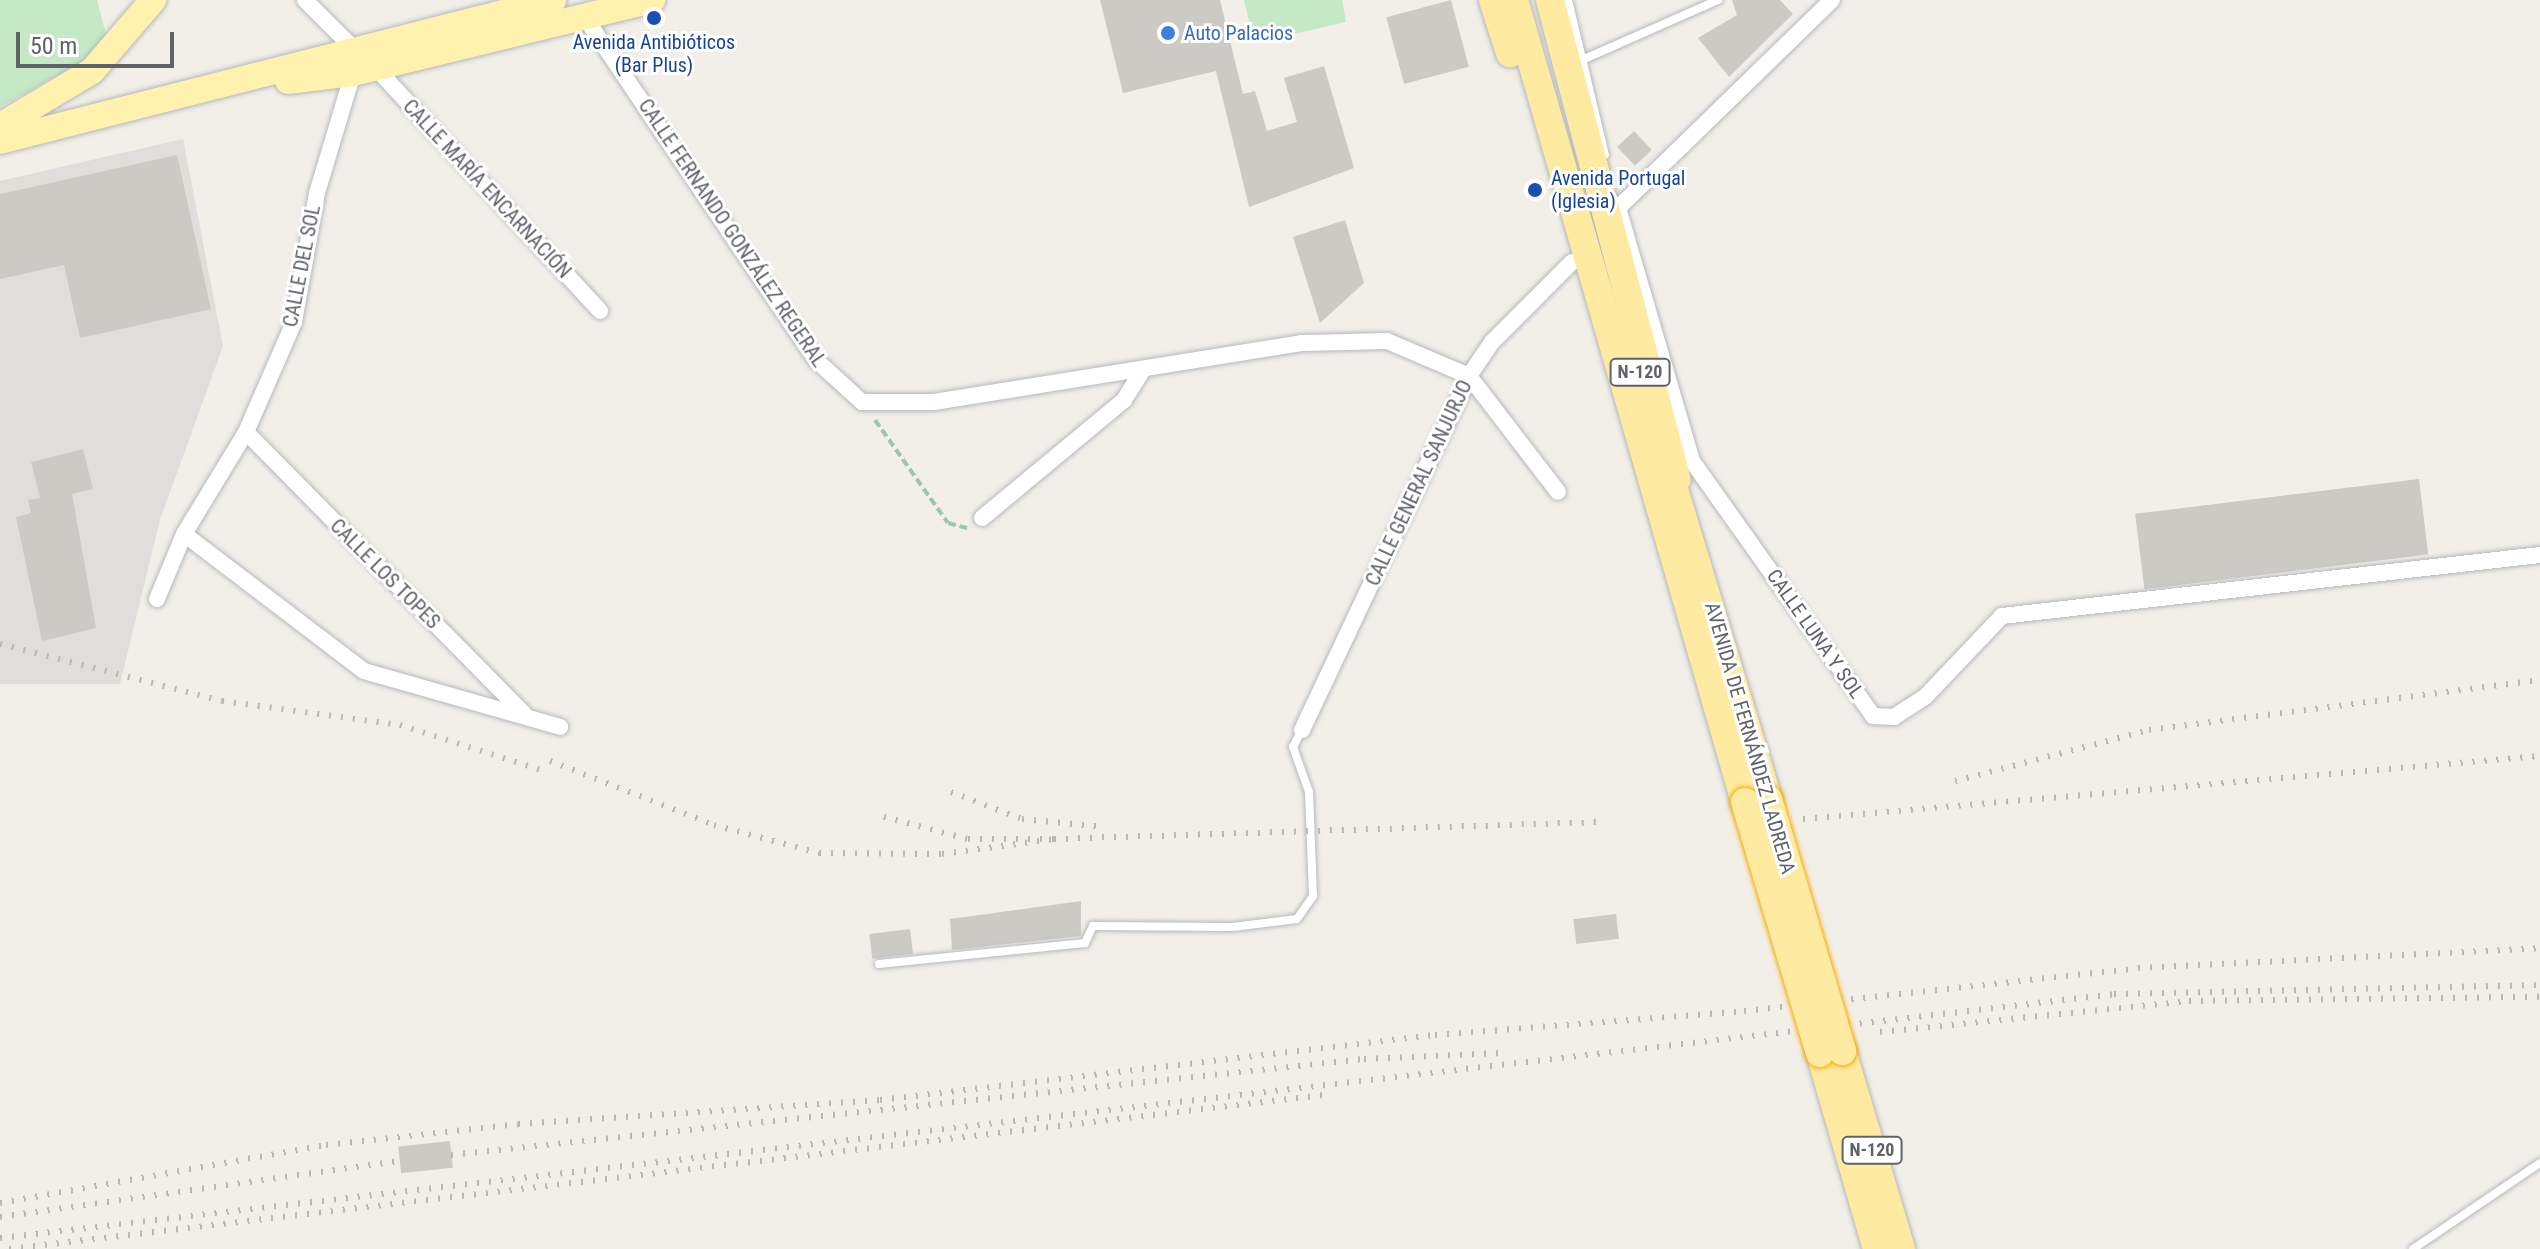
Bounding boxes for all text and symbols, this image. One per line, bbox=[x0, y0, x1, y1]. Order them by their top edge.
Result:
marker: Avenida Antibióticos (Bar Plus) bbox=[645, 9, 663, 27]
scale bar bbox=[20, 16, 178, 66]
place label: Auto Palacios bbox=[1184, 21, 1293, 45]
marker: Auto Palacios bbox=[1159, 24, 1177, 42]
place label: Avenida Antibióticos (Bar Plus) bbox=[573, 30, 735, 77]
text: 50 m bbox=[30, 32, 77, 60]
street label: CALLE FERNANDO GONZÁLEZ REGERAL bbox=[633, 94, 831, 372]
street label: CALLE MARÍA ENCARNACIÓN bbox=[398, 95, 576, 283]
place label: Avenida Portugal (Iglesia) bbox=[1551, 166, 1685, 213]
marker: Avenida Portugal (Iglesia) bbox=[1526, 181, 1544, 199]
street label: CALLE DEL SOL bbox=[278, 203, 326, 329]
road number: N-120 bbox=[1608, 358, 1672, 386]
street label: CALLE GENERAL SANJURJO bbox=[1361, 376, 1477, 590]
street label: CALLE LOS TOPES bbox=[325, 514, 445, 634]
street label: CALLE LUNA Y SOL bbox=[1761, 565, 1869, 703]
street label: AVENIDA DE FERNÁNDEZ LADREDA bbox=[1700, 599, 1800, 877]
road number: N-120 bbox=[1840, 1136, 1904, 1164]

